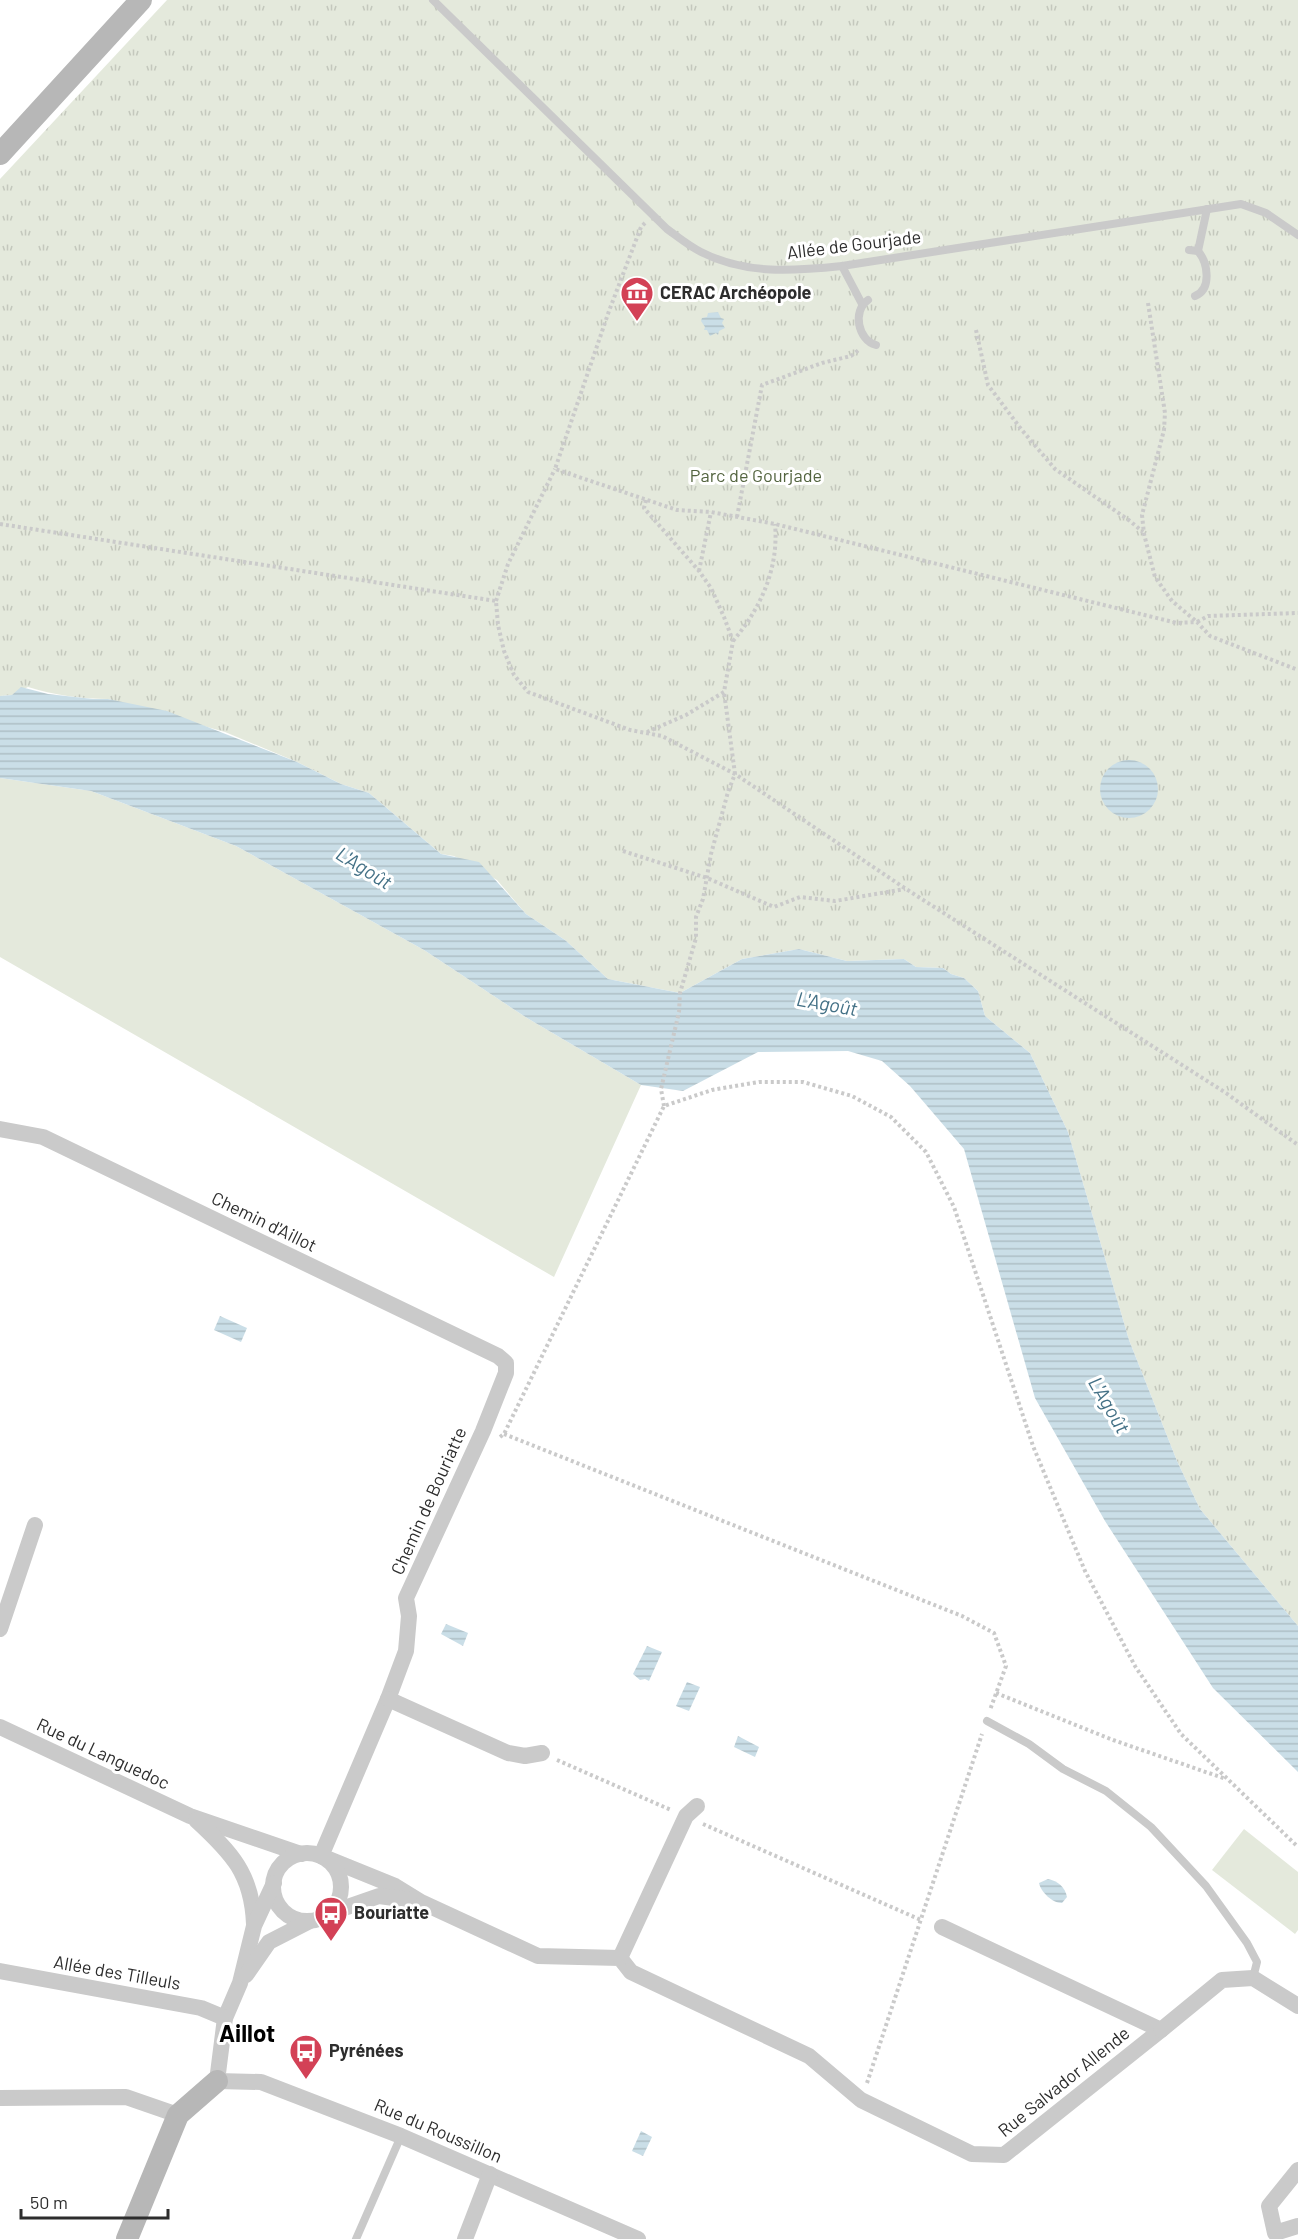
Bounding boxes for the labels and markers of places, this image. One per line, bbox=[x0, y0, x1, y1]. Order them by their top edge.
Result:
museum icon: CERAC Archéopole bbox=[619, 275, 655, 322]
place label: CERAC Archéopole bbox=[660, 281, 812, 303]
bus stop icon: Bouriatte bbox=[313, 1895, 349, 1942]
place label: Bouriatte bbox=[354, 1901, 429, 1923]
bus stop icon: Pyrénées bbox=[288, 2033, 324, 2080]
place label: Pyrénées bbox=[329, 2039, 404, 2061]

